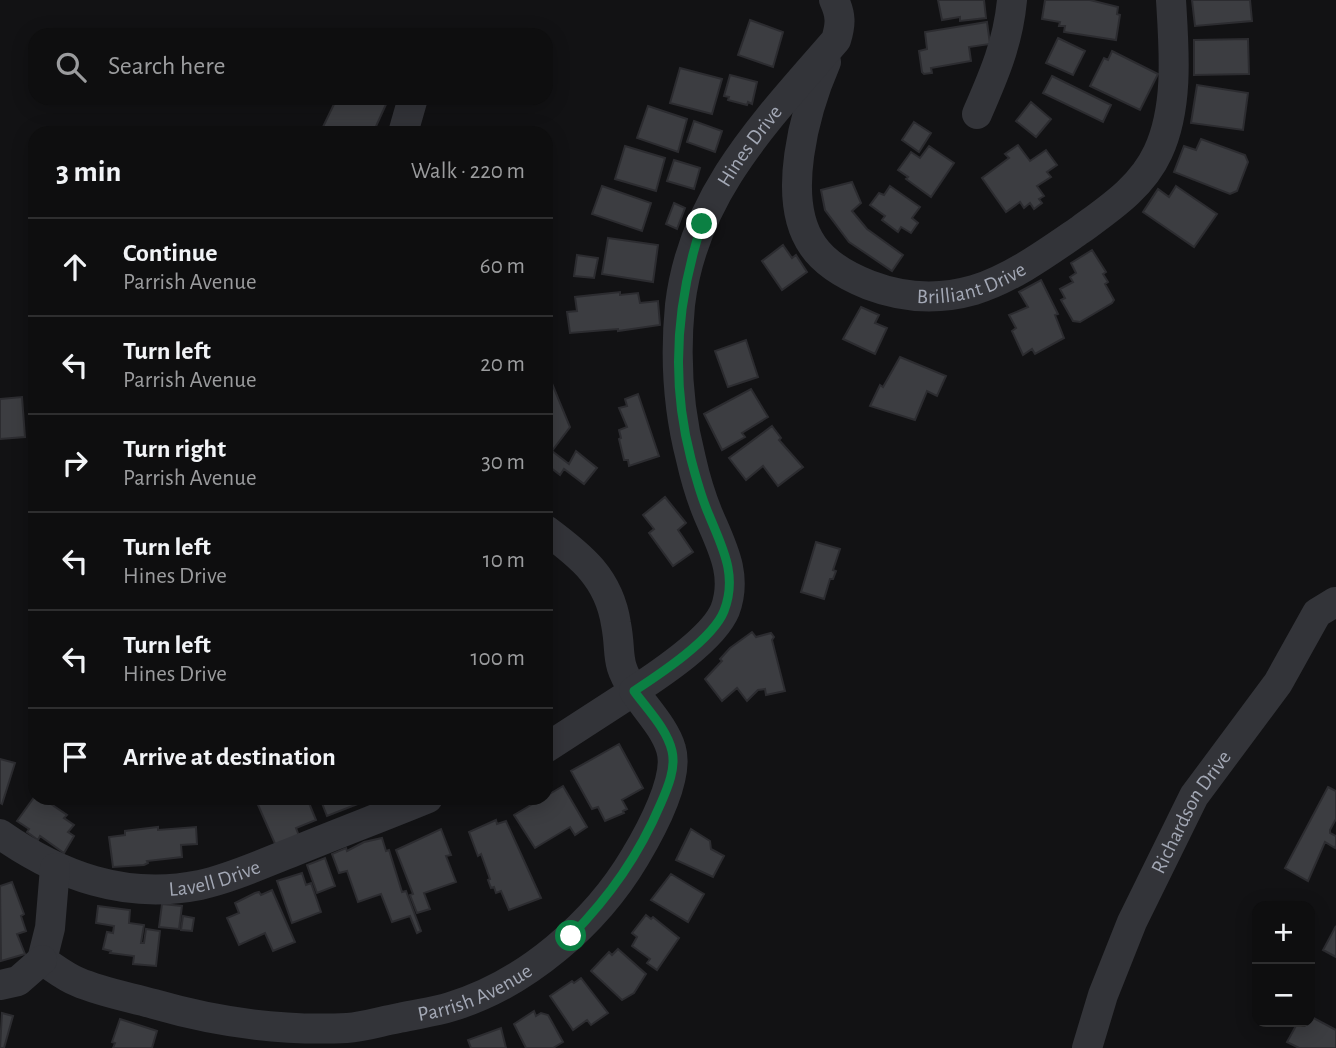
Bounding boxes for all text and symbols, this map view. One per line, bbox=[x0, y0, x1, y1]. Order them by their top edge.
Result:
search box bbox=[28, 28, 553, 105]
icon: search bbox=[52, 48, 90, 86]
text: Search here bbox=[108, 53, 226, 79]
street label: Hines Drive bbox=[713, 101, 786, 190]
text: 3 min bbox=[56, 157, 121, 187]
text: Walk · 220 m bbox=[411, 160, 525, 183]
route end bbox=[686, 208, 717, 239]
text: Continue bbox=[123, 240, 218, 266]
icon: ahead bbox=[56, 248, 94, 286]
text: 60 m bbox=[480, 255, 525, 278]
street label: Brilliant Drive bbox=[916, 258, 1029, 307]
text: Parrish Avenue bbox=[123, 271, 257, 294]
text: Turn left bbox=[123, 338, 211, 364]
icon: left bbox=[56, 346, 94, 384]
text: 20 m bbox=[480, 353, 525, 376]
text: Parrish Avenue bbox=[123, 369, 257, 392]
text: Turn right bbox=[123, 436, 226, 462]
icon: right bbox=[56, 444, 94, 482]
text: 30 m bbox=[481, 451, 525, 474]
text: Parrish Avenue bbox=[123, 467, 257, 490]
text: Turn left bbox=[123, 534, 211, 560]
icon: left bbox=[56, 542, 94, 580]
text: 10 m bbox=[483, 549, 525, 572]
text: Hines Drive bbox=[123, 565, 227, 588]
text: Turn left bbox=[123, 632, 211, 658]
icon: left bbox=[56, 640, 94, 678]
text: 100 m bbox=[471, 647, 525, 670]
text: Hines Drive bbox=[123, 663, 227, 686]
icon: arrive bbox=[56, 738, 94, 776]
text: Arrive at destination bbox=[123, 744, 336, 770]
street label: Richardson Drive bbox=[1148, 747, 1235, 877]
street label: Lavell Drive bbox=[168, 856, 263, 900]
map controls bbox=[1252, 901, 1315, 1027]
button: + bbox=[1252, 901, 1315, 964]
route start bbox=[555, 920, 586, 951]
street label: Parrish Avenue bbox=[416, 960, 536, 1025]
button: − bbox=[1252, 964, 1315, 1027]

